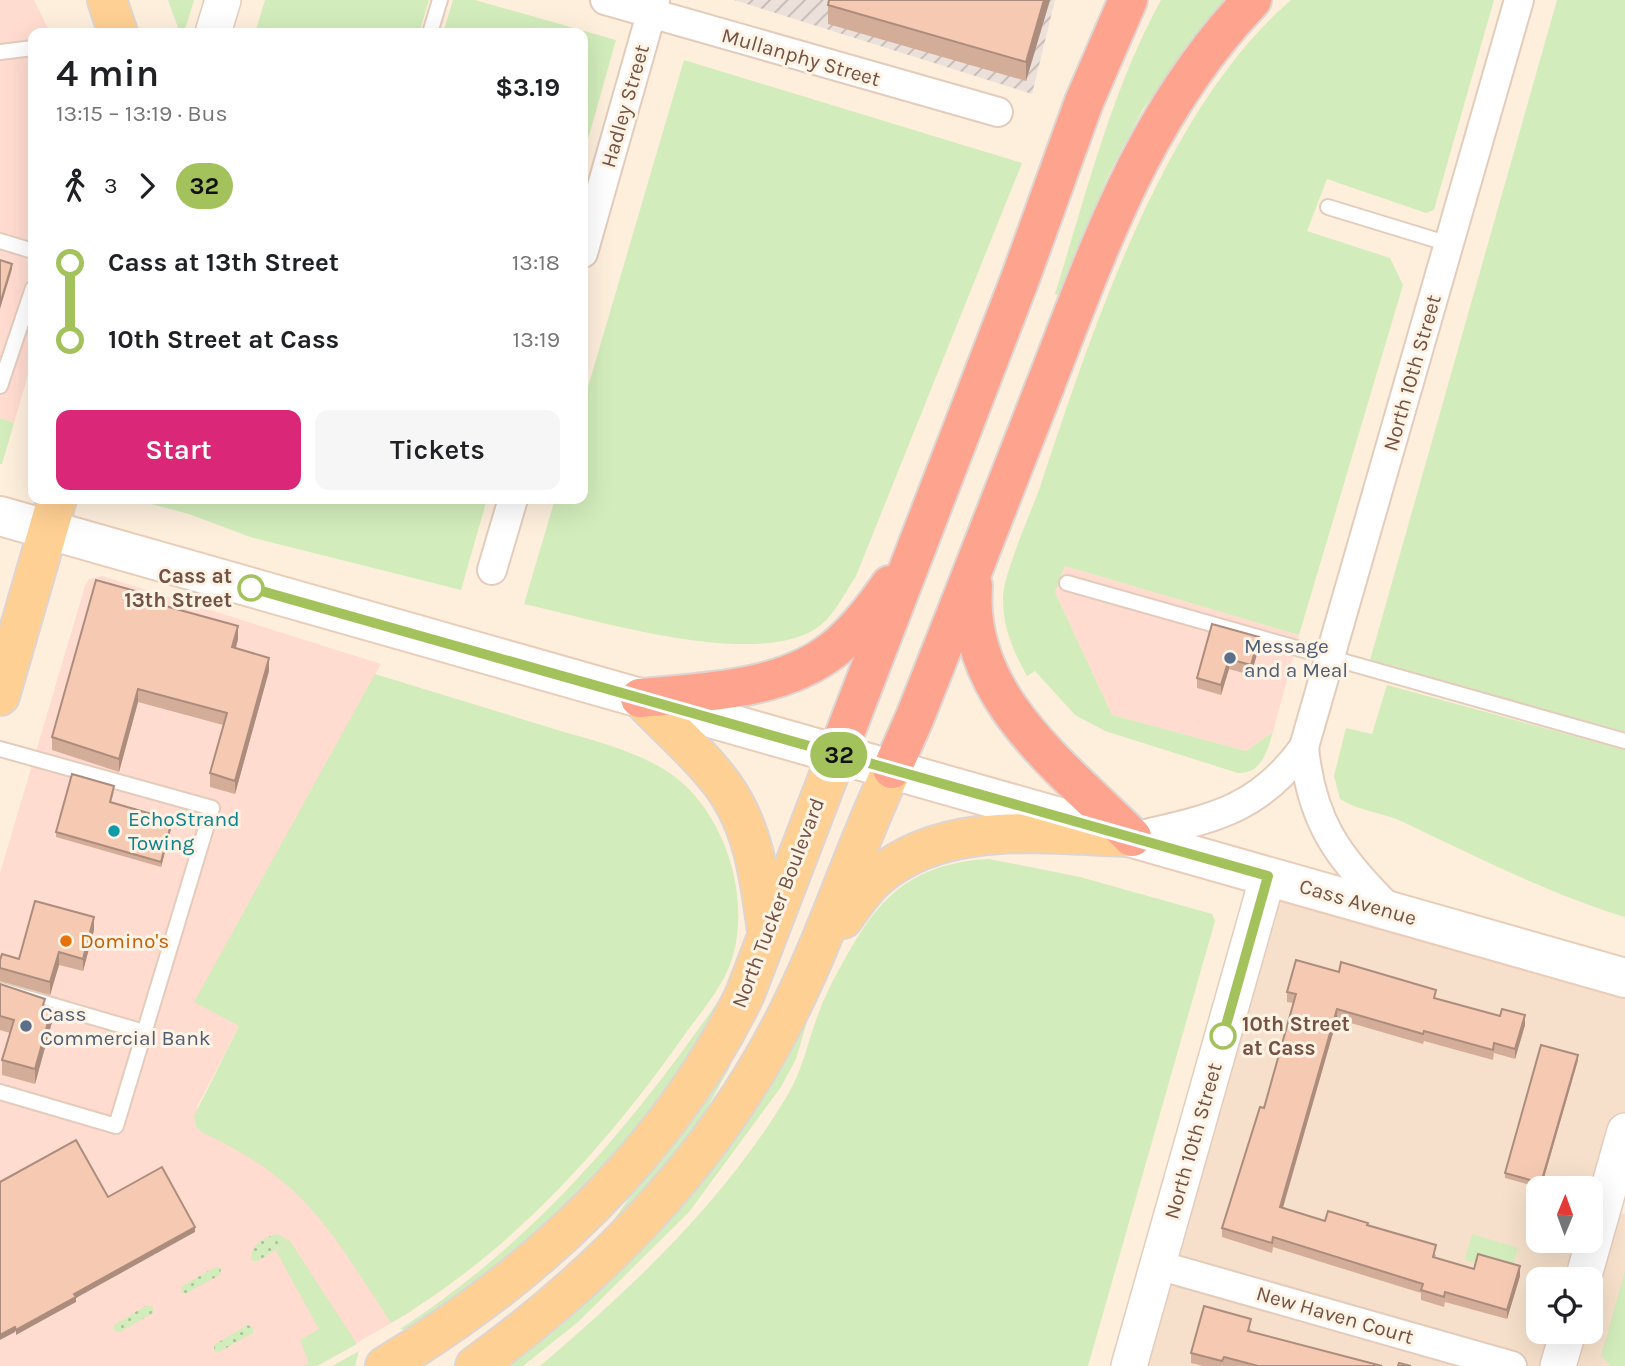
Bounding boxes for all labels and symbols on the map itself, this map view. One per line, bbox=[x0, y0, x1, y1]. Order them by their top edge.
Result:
street label: Mullanphy Street bbox=[719, 23, 883, 91]
street label: Hadley Street bbox=[596, 42, 654, 170]
street label: North 10th Street bbox=[1378, 292, 1446, 454]
place label: Cass at 13th Street bbox=[124, 564, 232, 612]
marker: Cass at 13th Street bbox=[238, 575, 264, 601]
place label: Message and a Meal bbox=[1244, 634, 1348, 682]
marker: Message and a Meal bbox=[1222, 650, 1238, 666]
line badge: 32 bbox=[808, 732, 870, 778]
street label: North Tucker Boulevard bbox=[727, 795, 829, 1011]
place label: EchoStrand Towing bbox=[128, 807, 240, 855]
marker: EchoStrand Towing bbox=[106, 823, 122, 839]
street label: Cass Avenue bbox=[1297, 874, 1419, 930]
place label: Domino's bbox=[80, 929, 169, 953]
marker: Domino's bbox=[58, 933, 74, 949]
place label: Cass Commercial Bank bbox=[40, 1002, 211, 1050]
place label: 10th Street at Cass bbox=[1242, 1012, 1350, 1060]
marker: Cass Commercial Bank bbox=[18, 1018, 34, 1034]
marker: 10th Street at Cass bbox=[1210, 1023, 1236, 1049]
street label: North 10th Street bbox=[1159, 1060, 1227, 1222]
north arrow bbox=[1526, 1176, 1603, 1253]
street label: New Haven Court bbox=[1254, 1281, 1417, 1349]

